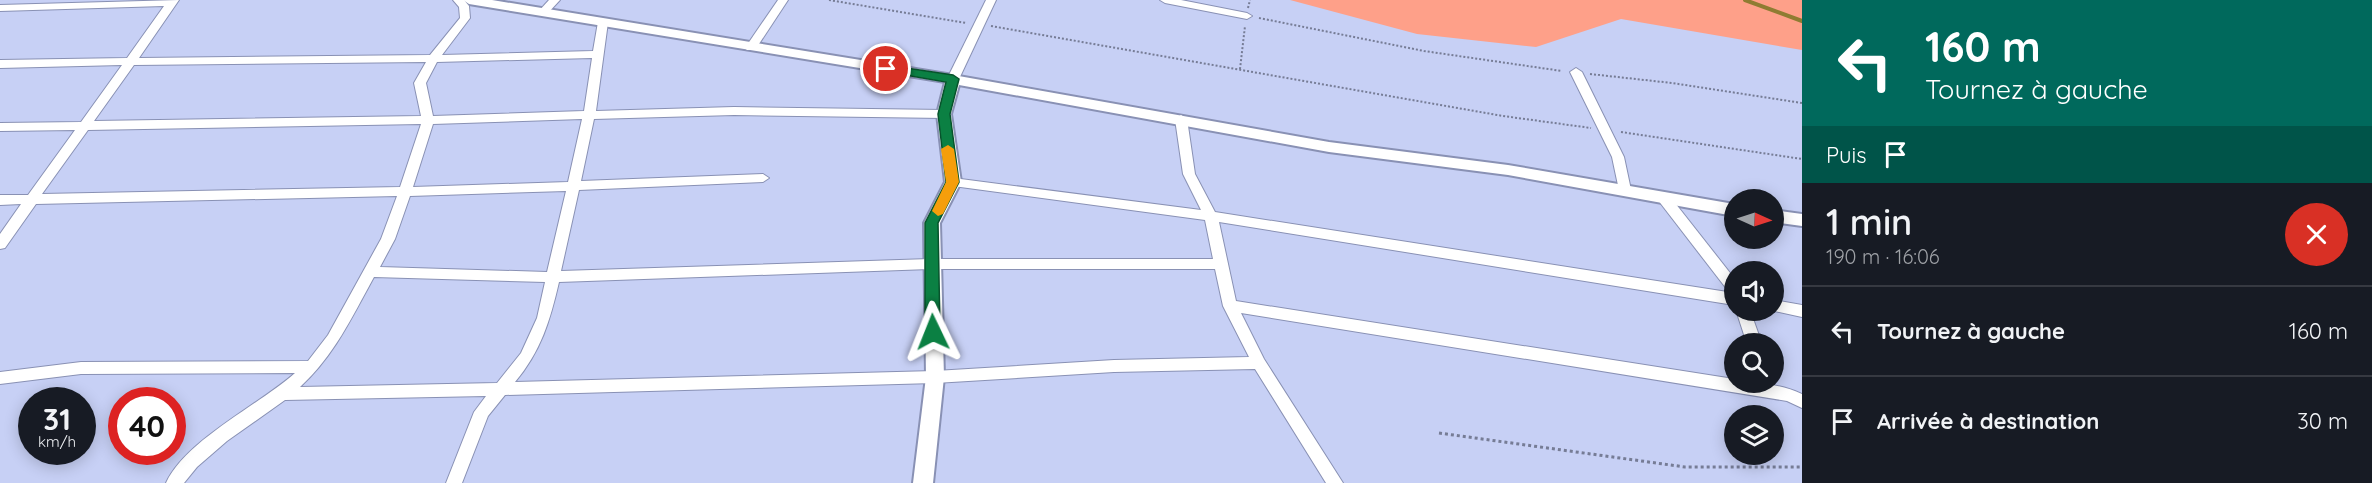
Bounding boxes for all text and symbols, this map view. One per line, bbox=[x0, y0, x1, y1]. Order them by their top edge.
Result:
text: 160 m bbox=[1925, 20, 2041, 73]
icon: left bbox=[1826, 24, 1904, 102]
pin bbox=[860, 43, 911, 94]
icon: arrive bbox=[869, 52, 902, 85]
text: Tournez à gauche bbox=[1925, 72, 2148, 106]
icon: arrive bbox=[1879, 138, 1912, 171]
text: Puis bbox=[1826, 141, 1867, 169]
north arrow bbox=[1724, 189, 1784, 249]
map controls bbox=[1724, 189, 1784, 465]
text: 1 min bbox=[1826, 199, 1912, 244]
button: close bbox=[2285, 203, 2348, 266]
text: 190 m · 16:06 bbox=[1826, 244, 1940, 269]
button: sound bbox=[1724, 261, 1784, 321]
position arrow bbox=[901, 300, 965, 364]
icon: left bbox=[1826, 315, 1859, 348]
text: Tournez à gauche bbox=[1877, 317, 2065, 345]
text: 160 m bbox=[2289, 317, 2348, 345]
button: search bbox=[1724, 333, 1784, 393]
speed limit sign: 40 bbox=[108, 387, 186, 465]
text: 31 bbox=[43, 400, 71, 438]
button: layers bbox=[1724, 405, 1784, 465]
icon: arrive bbox=[1826, 405, 1859, 438]
text: Arrivée à destination bbox=[1877, 407, 2099, 435]
text: 30 m bbox=[2297, 407, 2348, 435]
text: km/h bbox=[38, 432, 76, 451]

